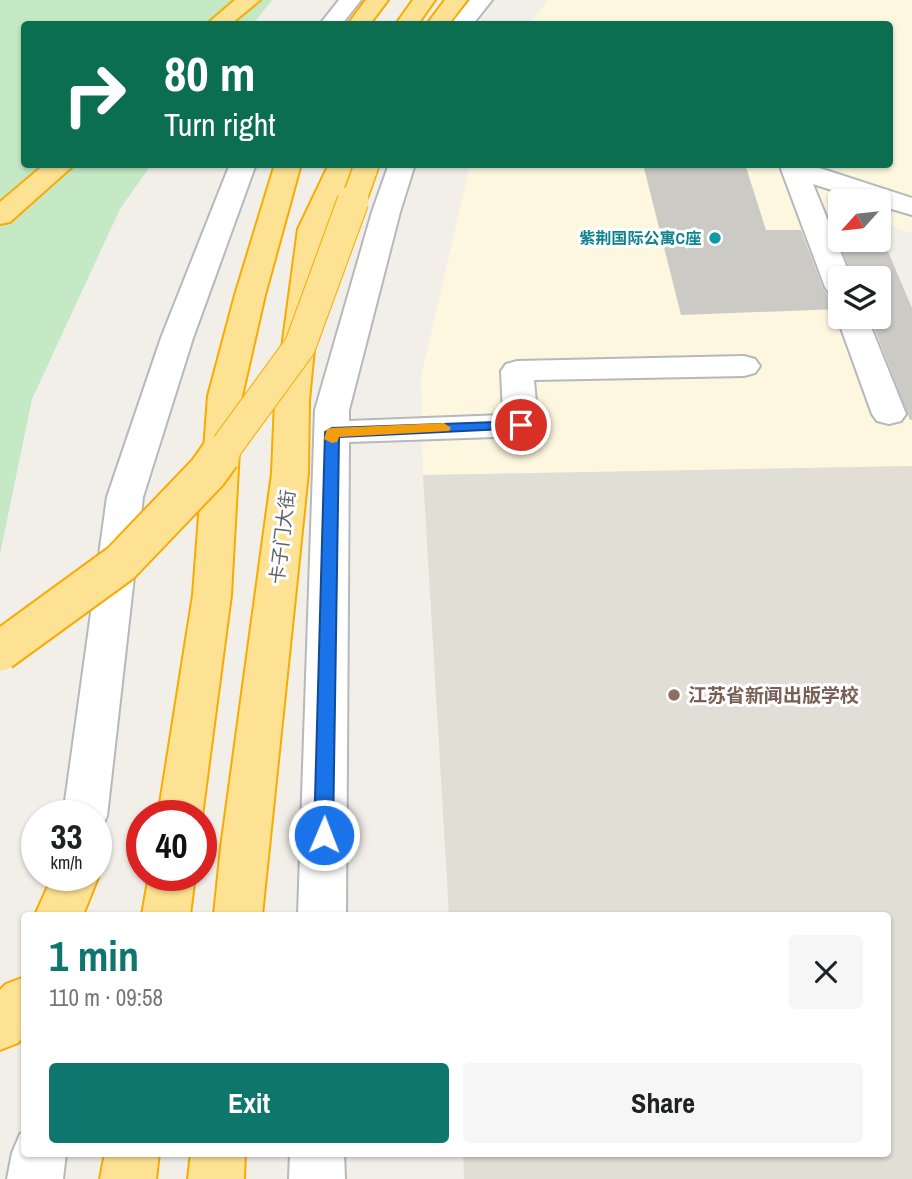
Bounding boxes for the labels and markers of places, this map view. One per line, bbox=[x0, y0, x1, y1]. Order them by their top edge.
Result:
place label: 紫荆国际公寓C座 bbox=[580, 227, 701, 249]
marker: 紫荆国际公寓C座 bbox=[707, 230, 723, 246]
pin bbox=[491, 395, 551, 455]
place label: 江苏省新闻出版学校 bbox=[688, 682, 859, 708]
marker: 江苏省新闻出版学校 bbox=[666, 687, 682, 703]

